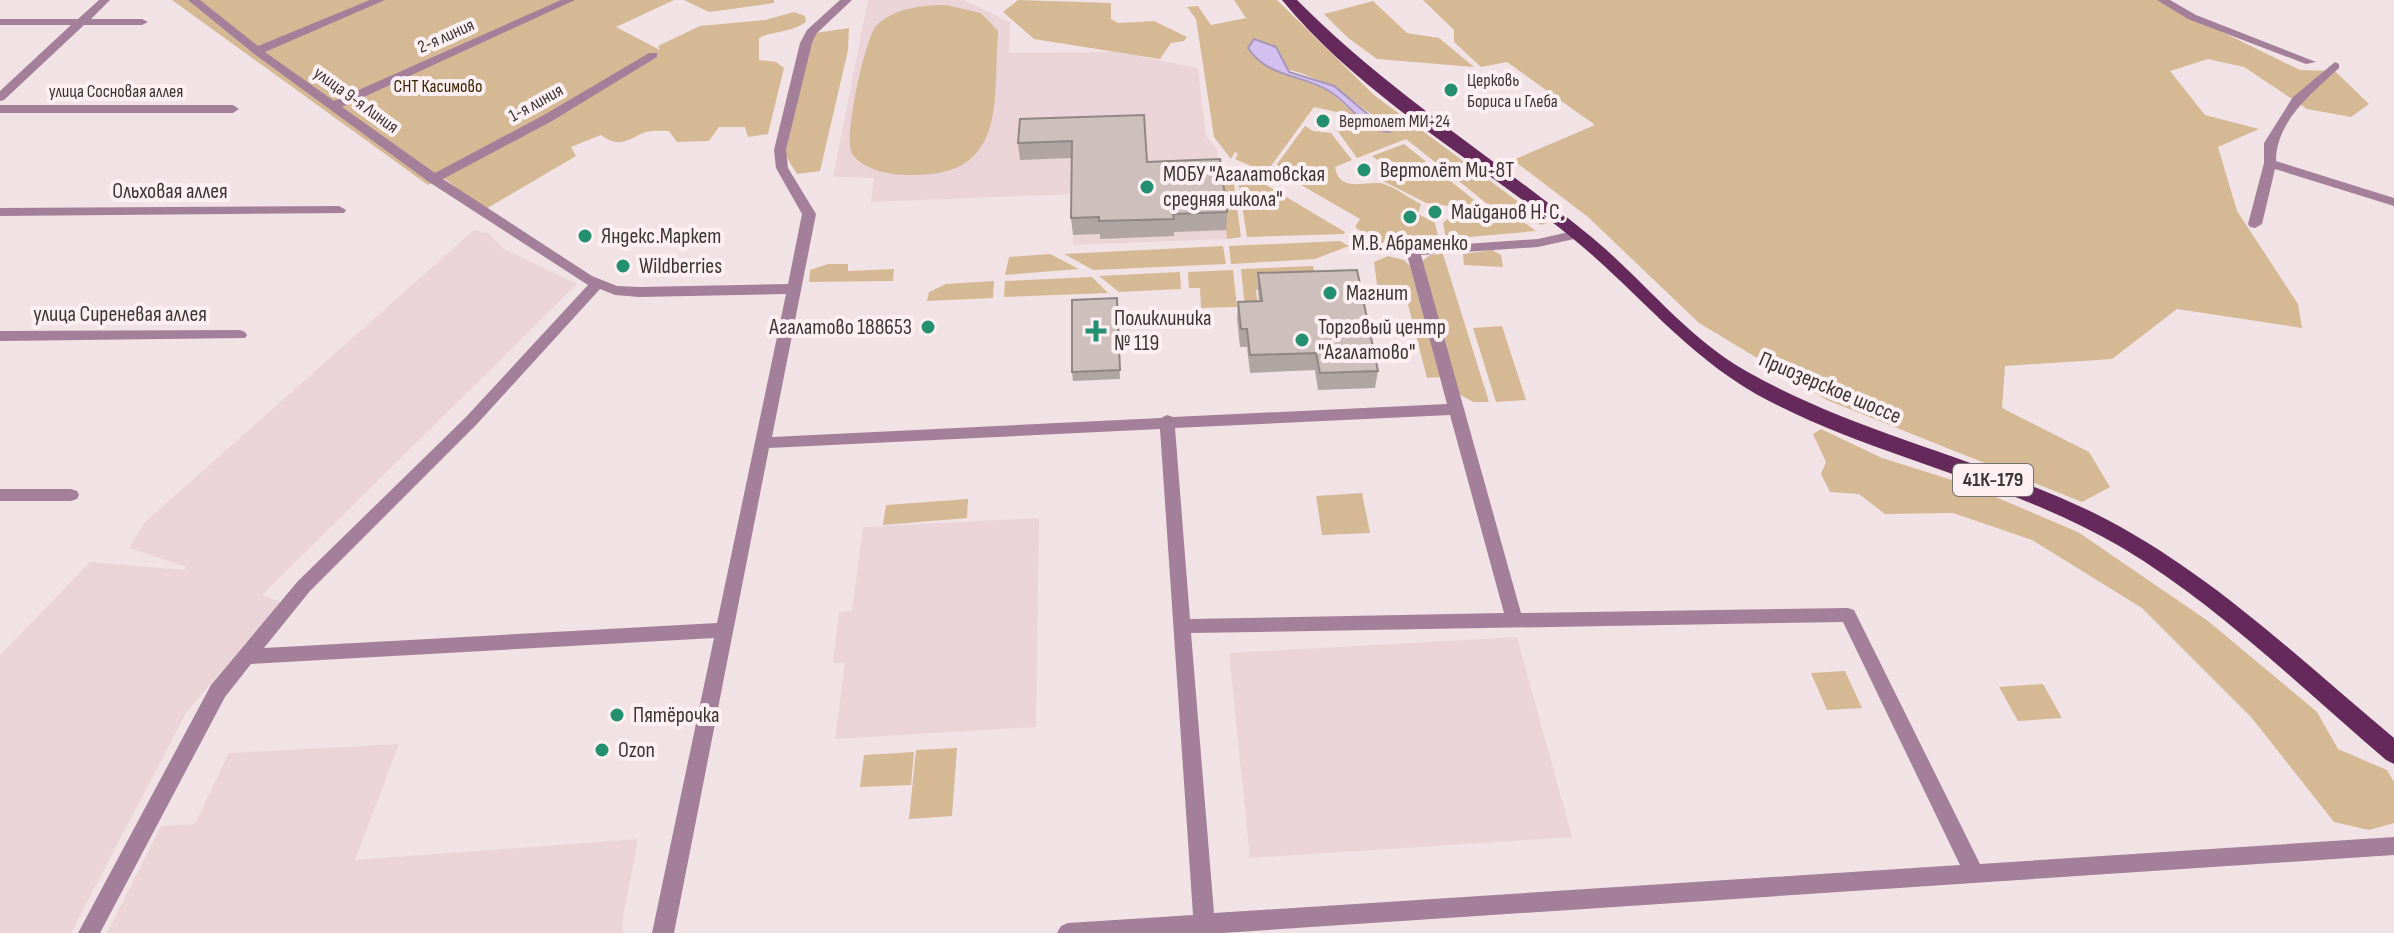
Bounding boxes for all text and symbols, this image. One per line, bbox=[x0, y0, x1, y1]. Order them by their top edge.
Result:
street label: 2-я линия bbox=[414, 14, 478, 58]
street label: улица 9-я Линия bbox=[309, 62, 403, 138]
place label: Церковь Бориса и Глеба bbox=[1467, 70, 1558, 112]
park label: СНТ Касимово bbox=[394, 76, 482, 97]
street label: 1-я линия bbox=[505, 80, 567, 126]
street label: улица Сосновая аллея bbox=[49, 81, 183, 102]
marker: Церковь Бориса и Глеба bbox=[1442, 81, 1460, 99]
place label: Вертолет МИ-24 bbox=[1339, 111, 1450, 132]
marker: Вертолет МИ-24 bbox=[1314, 112, 1332, 130]
place label: Вертолёт Ми-8Т bbox=[1380, 157, 1514, 184]
place label: МОБУ "Агалатовская средняя школа" bbox=[1163, 161, 1325, 213]
marker: Вертолёт Ми-8Т bbox=[1355, 161, 1373, 179]
street label: Ольховая аллея bbox=[112, 178, 228, 205]
marker: МОБУ "Агалатовская средняя школа" bbox=[1138, 178, 1156, 196]
place label: Майданов Н. С. bbox=[1451, 199, 1564, 226]
marker: Майданов Н. С. bbox=[1426, 203, 1444, 221]
marker: М.В. Абраменко bbox=[1401, 208, 1419, 226]
place label: Яндекс.Маркет bbox=[601, 223, 721, 250]
marker: Яндекс.Маркет bbox=[576, 227, 594, 245]
place label: М.В. Абраменко bbox=[1352, 230, 1468, 257]
place label: Wildberries bbox=[639, 253, 722, 280]
marker: Wildberries bbox=[614, 257, 632, 275]
place label: Магнит bbox=[1346, 280, 1408, 307]
marker: Магнит bbox=[1321, 284, 1339, 302]
street label: улица Сиреневая аллея bbox=[33, 301, 207, 328]
place label: Поликлиника № 119 bbox=[1114, 305, 1211, 357]
place label: Агалатово 188653 bbox=[768, 314, 912, 341]
place label: Торговый центр "Агалатово" bbox=[1318, 314, 1446, 366]
marker: Агалатово 188653 bbox=[919, 318, 937, 336]
marker: Поликлиника № 119 bbox=[1085, 320, 1107, 342]
marker: Торговый центр "Агалатово" bbox=[1293, 331, 1311, 349]
street label: Приозерское шоссе bbox=[1755, 346, 1905, 430]
road number: 41К-179 bbox=[1953, 464, 2033, 496]
place label: Пятёрочка bbox=[633, 702, 720, 729]
marker: Пятёрочка bbox=[608, 706, 626, 724]
place label: Ozon bbox=[618, 737, 655, 764]
marker: Ozon bbox=[593, 741, 611, 759]

